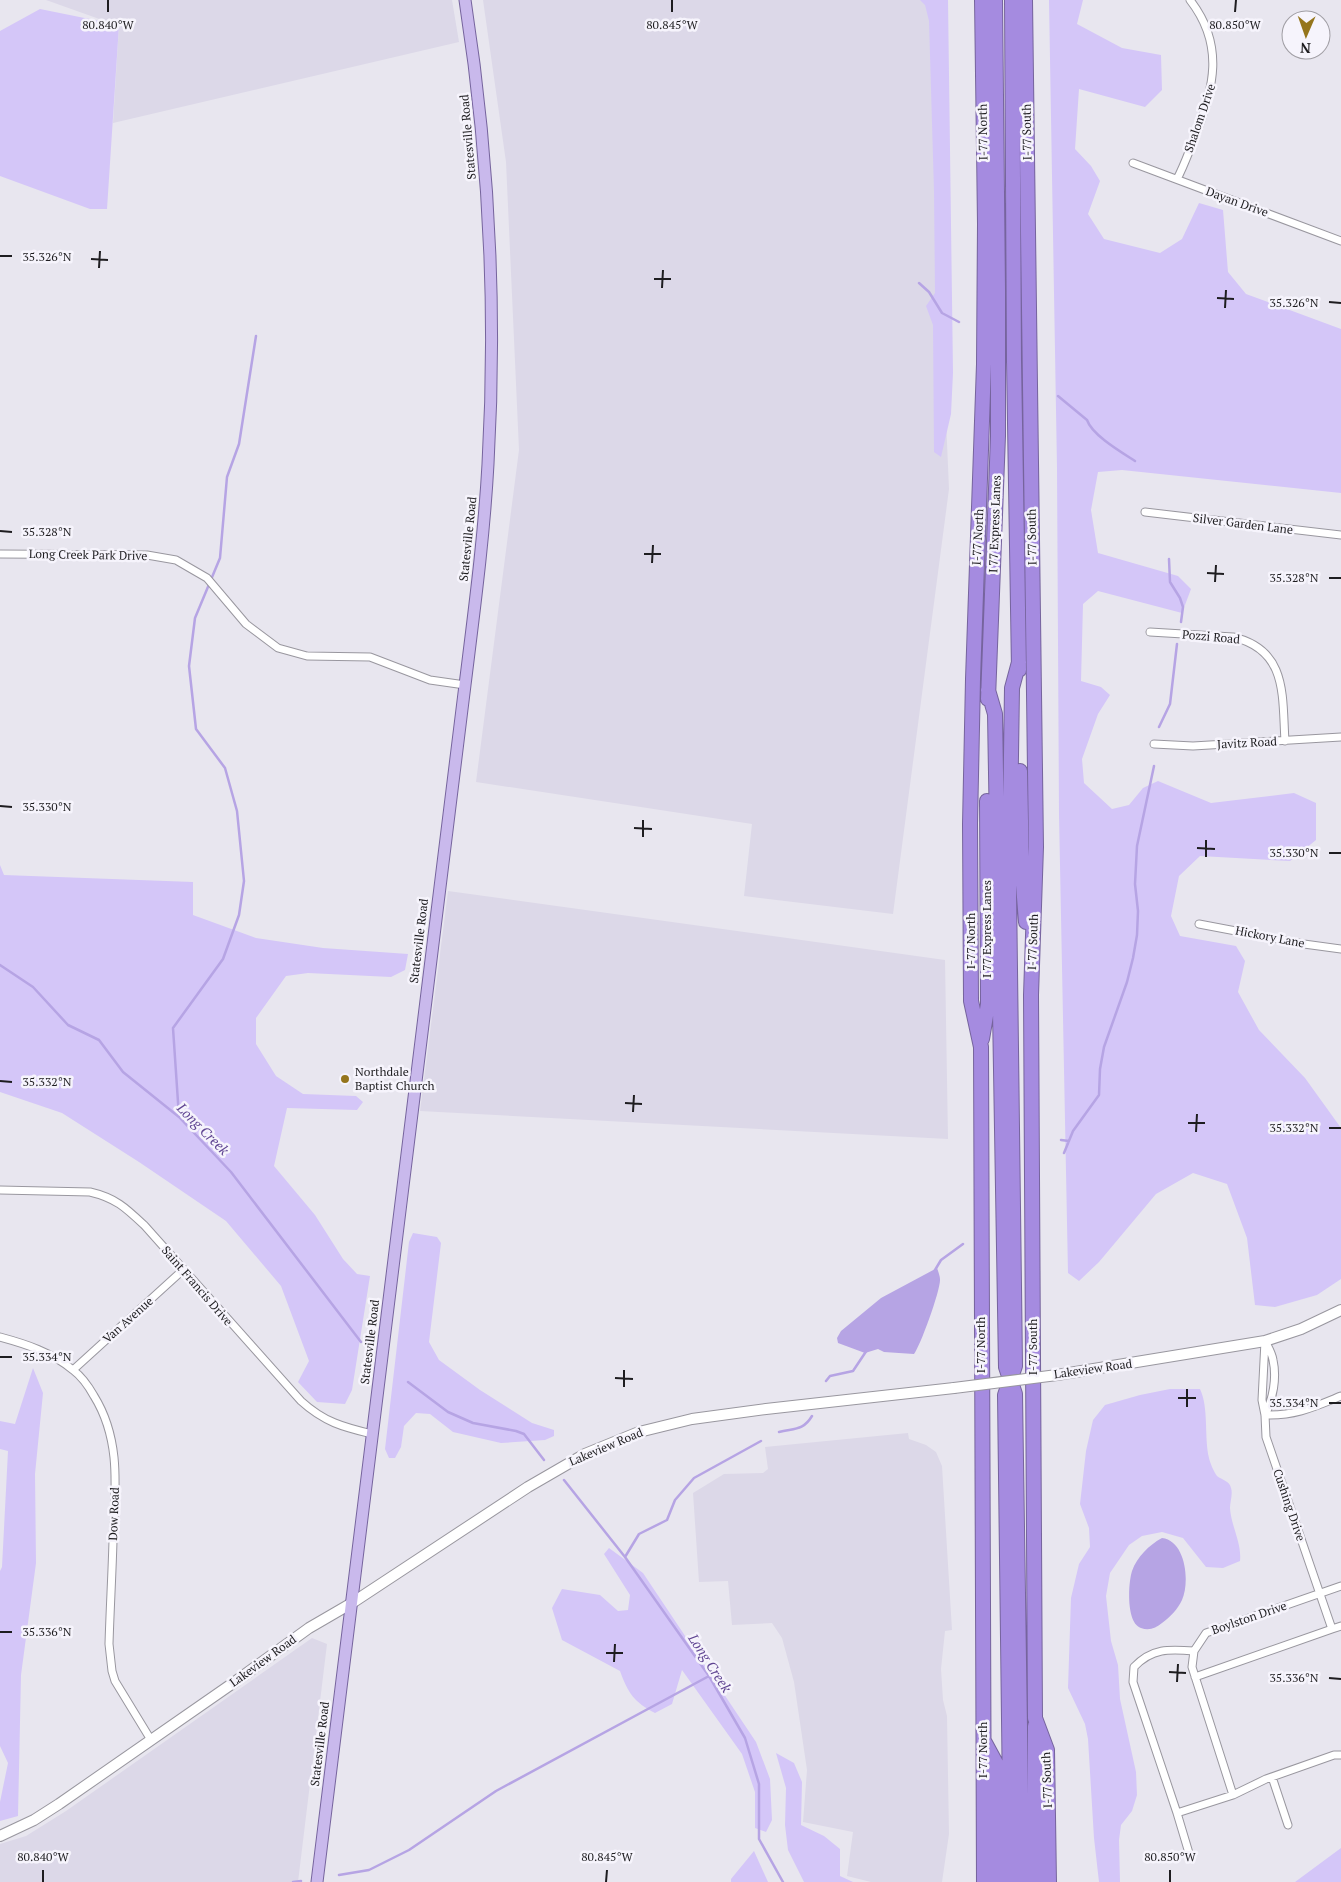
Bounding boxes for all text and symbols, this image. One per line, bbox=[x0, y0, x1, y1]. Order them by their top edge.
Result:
north arrow bbox=[1281, 10, 1331, 60]
text: 80.840°W bbox=[82, 17, 135, 32]
text: 80.845°W bbox=[646, 17, 699, 32]
text: 80.850°W bbox=[1209, 17, 1262, 32]
text: N bbox=[1300, 39, 1311, 58]
street label: Shalom Drive bbox=[1181, 82, 1218, 154]
street label: Statesville Road bbox=[456, 94, 479, 180]
street label: I-77 North bbox=[975, 104, 990, 160]
street label: I-77 South bbox=[1019, 104, 1034, 160]
street label: Dayan Drive bbox=[1204, 183, 1270, 220]
text: 35.326°N bbox=[22, 249, 72, 264]
text: 35.326°N bbox=[1269, 295, 1319, 310]
street label: I 77 Express Lanes bbox=[985, 475, 1004, 573]
street label: Statesville Road bbox=[456, 495, 479, 582]
street label: I-77 North bbox=[969, 508, 986, 566]
street label: I-77 South bbox=[1024, 509, 1039, 565]
street label: Silver Garden Lane bbox=[1192, 510, 1294, 537]
text: 35.328°N bbox=[22, 524, 72, 539]
street label: Long Creek Park Drive bbox=[29, 546, 147, 563]
text: 35.328°N bbox=[1269, 570, 1319, 585]
street label: Pozzi Road bbox=[1181, 627, 1241, 647]
street label: Javitz Road bbox=[1217, 733, 1278, 752]
text: 35.330°N bbox=[22, 799, 72, 814]
text: 35.330°N bbox=[1269, 845, 1319, 860]
street label: I 77 Express Lanes bbox=[979, 880, 994, 978]
street label: Statesville Road bbox=[406, 897, 431, 984]
street label: I-77 North bbox=[963, 913, 978, 969]
street label: I-77 South bbox=[1024, 913, 1041, 970]
street label: Hickory Lane bbox=[1234, 922, 1306, 951]
place label: Northdale Baptist Church bbox=[355, 1064, 435, 1093]
marker: Northdale Baptist Church bbox=[339, 1073, 351, 1085]
text: 35.332°N bbox=[22, 1074, 72, 1089]
water label: Long Creek bbox=[172, 1098, 234, 1159]
text: 35.332°N bbox=[1269, 1120, 1319, 1135]
street label: Saint Francis Drive bbox=[159, 1243, 236, 1329]
street label: Van Avenue bbox=[99, 1293, 156, 1346]
street label: Statesville Road bbox=[357, 1298, 382, 1385]
street label: I-77 North bbox=[973, 1317, 988, 1373]
street label: I-77 South bbox=[1025, 1319, 1040, 1375]
text: 35.334°N bbox=[22, 1349, 72, 1364]
street label: Lakeview Road bbox=[1053, 1356, 1133, 1381]
text: 35.334°N bbox=[1269, 1395, 1319, 1410]
street label: Lakeview Road bbox=[567, 1424, 645, 1469]
street label: Cushing Drive bbox=[1270, 1467, 1309, 1543]
street label: Dow Road bbox=[105, 1487, 122, 1541]
street label: Boylston Drive bbox=[1209, 1598, 1288, 1637]
text: 35.336°N bbox=[22, 1624, 72, 1639]
water label: Long Creek bbox=[684, 1629, 737, 1696]
street label: Lakeview Road bbox=[226, 1631, 299, 1690]
text: 35.336°N bbox=[1269, 1670, 1319, 1685]
street label: Statesville Road bbox=[307, 1700, 332, 1787]
street label: I-77 North bbox=[975, 1722, 990, 1778]
street label: I-77 South bbox=[1038, 1752, 1055, 1809]
text: 80.840°W bbox=[17, 1849, 70, 1864]
text: 80.845°W bbox=[581, 1849, 634, 1864]
text: 80.850°W bbox=[1144, 1849, 1197, 1864]

